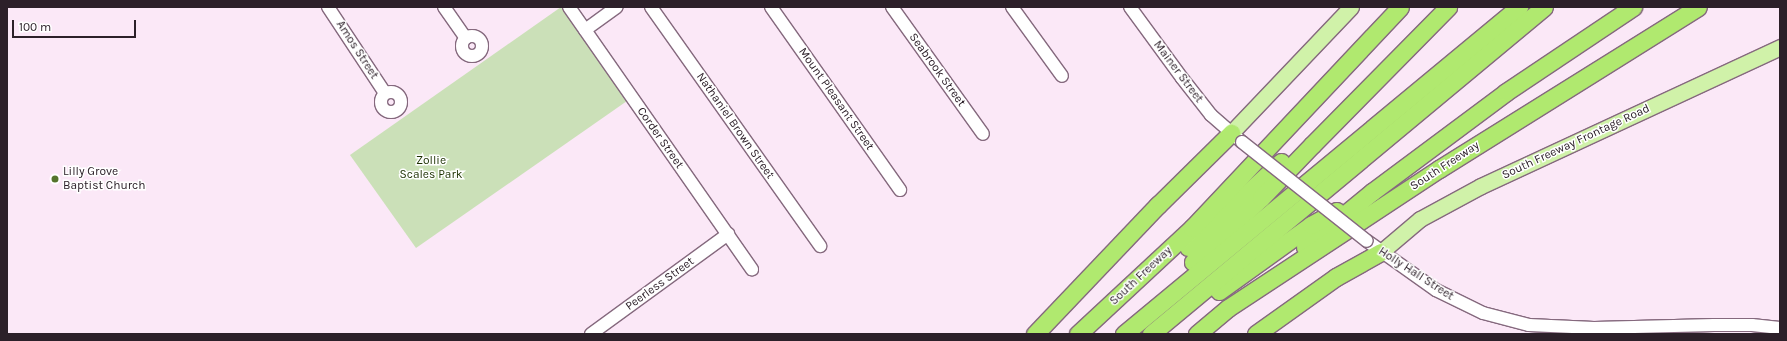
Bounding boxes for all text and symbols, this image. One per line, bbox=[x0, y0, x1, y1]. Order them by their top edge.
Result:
scale bar bbox=[14, 12, 138, 38]
street label: Amos Street bbox=[333, 18, 381, 82]
text: 100 m bbox=[19, 20, 51, 34]
street label: Seabrook Street bbox=[906, 31, 968, 109]
street label: Mainer Street bbox=[1150, 38, 1206, 106]
street label: Mount Pleasant Street bbox=[795, 45, 877, 153]
street label: Nathaniel Brown Street bbox=[693, 70, 777, 182]
street label: South Freeway Frontage Road bbox=[1500, 101, 1652, 183]
street label: Corder Street bbox=[634, 105, 686, 171]
street label: South Freeway bbox=[1408, 138, 1482, 194]
park label: Zollie Scales Park bbox=[399, 154, 463, 182]
place label: Lilly Grove Baptist Church bbox=[63, 165, 145, 193]
marker: Lilly Grove Baptist Church bbox=[50, 174, 60, 184]
street label: South Freeway bbox=[1107, 244, 1175, 308]
street label: Holly Hall Street bbox=[1376, 244, 1456, 304]
street label: Peerless Street bbox=[623, 254, 697, 314]

